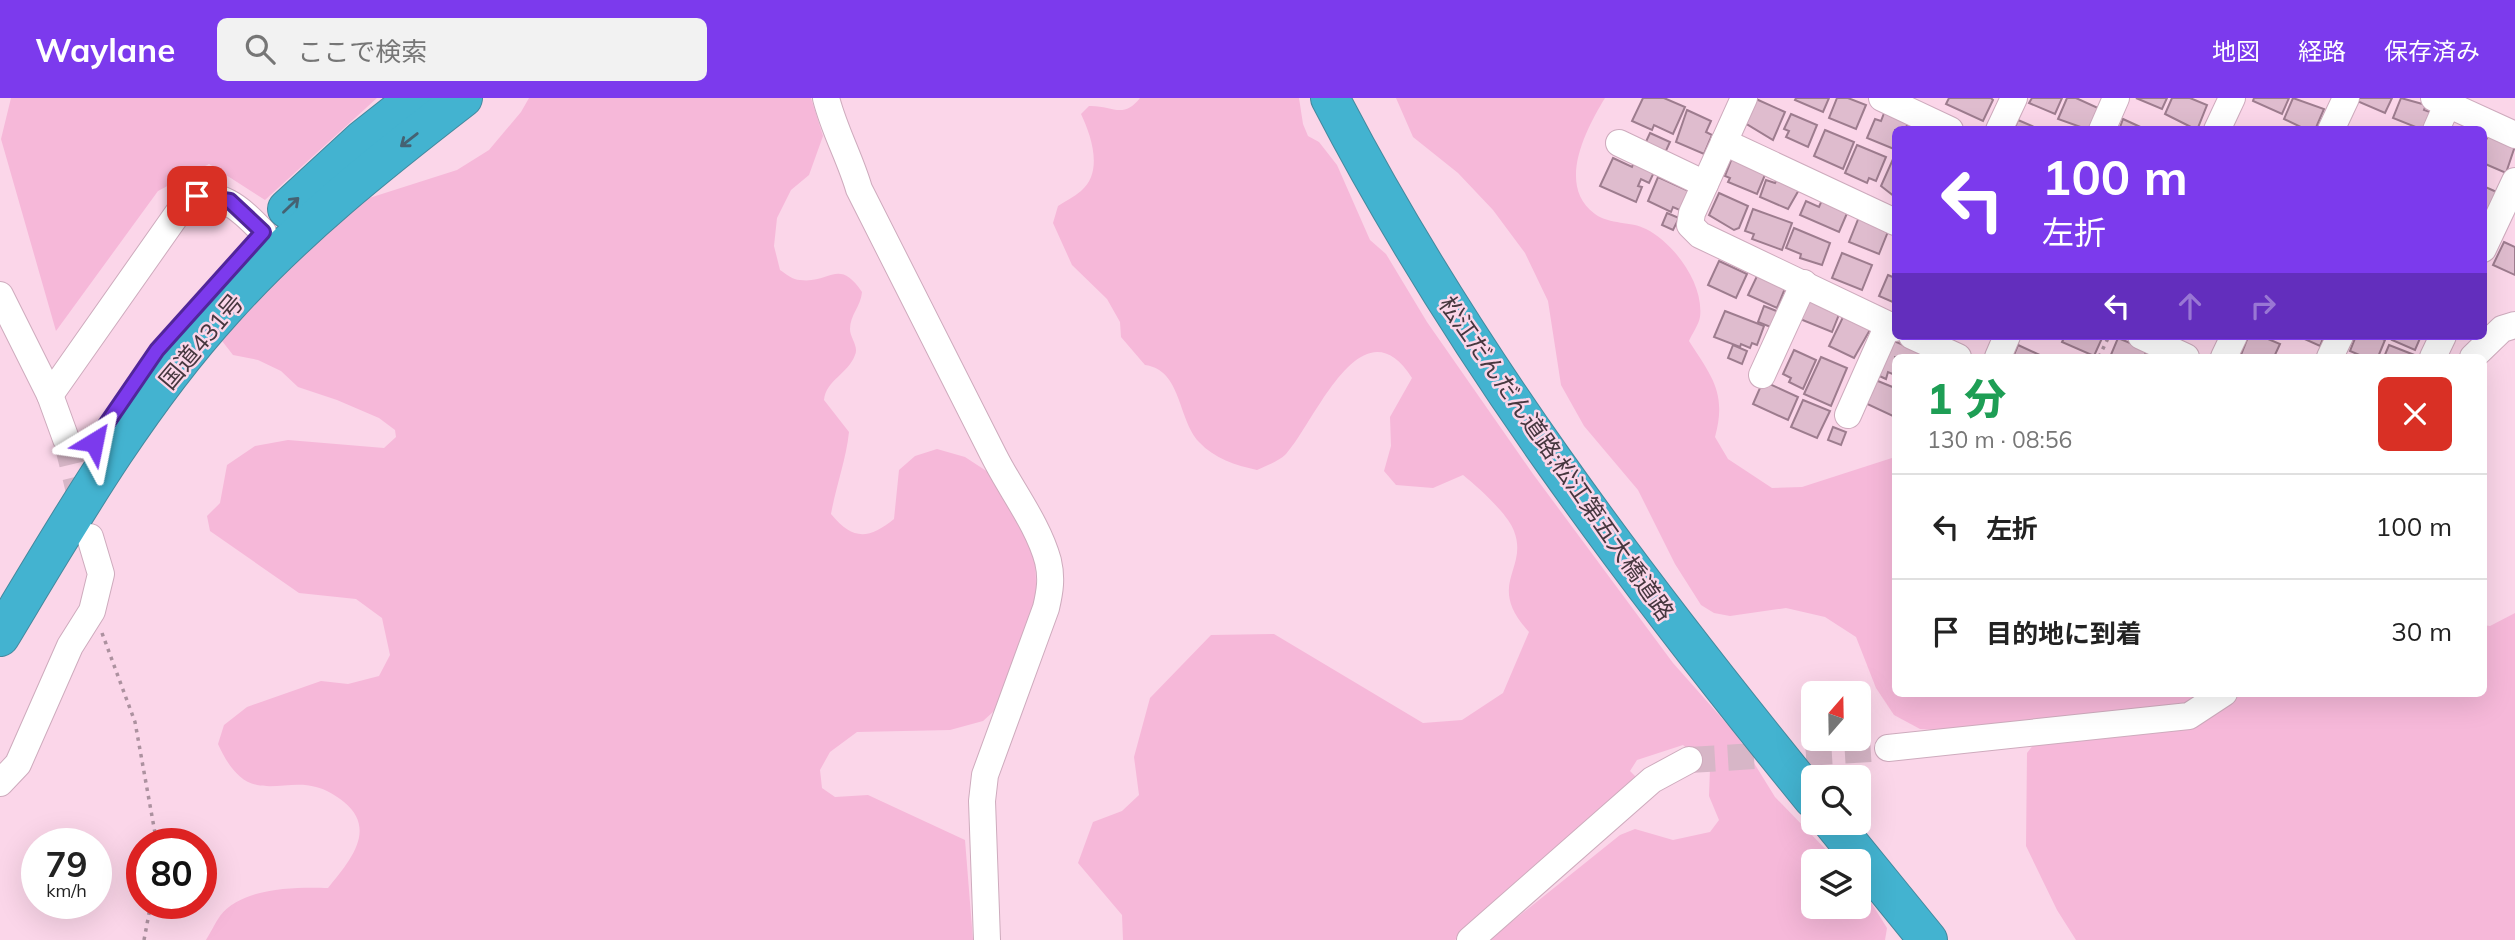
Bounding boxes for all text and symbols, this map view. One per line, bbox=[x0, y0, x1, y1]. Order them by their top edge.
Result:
search box bbox=[217, 18, 707, 81]
text: Waylane bbox=[35, 29, 175, 70]
icon: search bbox=[241, 30, 279, 68]
text: ここで検索 bbox=[297, 35, 427, 68]
text: 地図 bbox=[2212, 36, 2260, 66]
text: 経路 bbox=[2298, 36, 2346, 66]
text: 保存済み bbox=[2384, 36, 2480, 66]
one-way arrow bbox=[400, 132, 419, 147]
text: 100 m bbox=[2042, 146, 2188, 207]
icon: left bbox=[1927, 154, 2018, 245]
pin bbox=[167, 166, 227, 226]
icon: arrive bbox=[178, 177, 216, 215]
one-way arrow bbox=[283, 196, 300, 213]
text: 左折 bbox=[2042, 212, 2106, 252]
street label: 国道431号 bbox=[152, 287, 250, 395]
icon: left bbox=[2098, 287, 2136, 325]
icon: ahead bbox=[2171, 287, 2209, 325]
icon: right bbox=[2244, 287, 2282, 325]
street label: 松江だんだん道路;松江第五大橋道路 bbox=[1433, 290, 1681, 626]
text: 1 分 bbox=[1927, 372, 2006, 425]
button: close bbox=[2378, 377, 2452, 451]
position arrow bbox=[57, 405, 131, 479]
text: 130 m · 08:56 bbox=[1927, 425, 2072, 454]
icon: left bbox=[1927, 508, 1965, 546]
text: 100 m bbox=[2376, 510, 2452, 543]
text: 左折 bbox=[1986, 512, 2038, 545]
icon: arrive bbox=[1927, 613, 1965, 651]
text: 30 m bbox=[2391, 615, 2452, 648]
text: 目的地に到着 bbox=[1986, 617, 2142, 650]
north arrow bbox=[1801, 681, 1871, 751]
map controls bbox=[1801, 681, 1871, 919]
button: search bbox=[1801, 765, 1871, 835]
speed limit sign: 80 bbox=[126, 828, 217, 919]
text: 79 bbox=[45, 842, 88, 886]
button: layers bbox=[1801, 849, 1871, 919]
text: km/h bbox=[46, 879, 87, 902]

